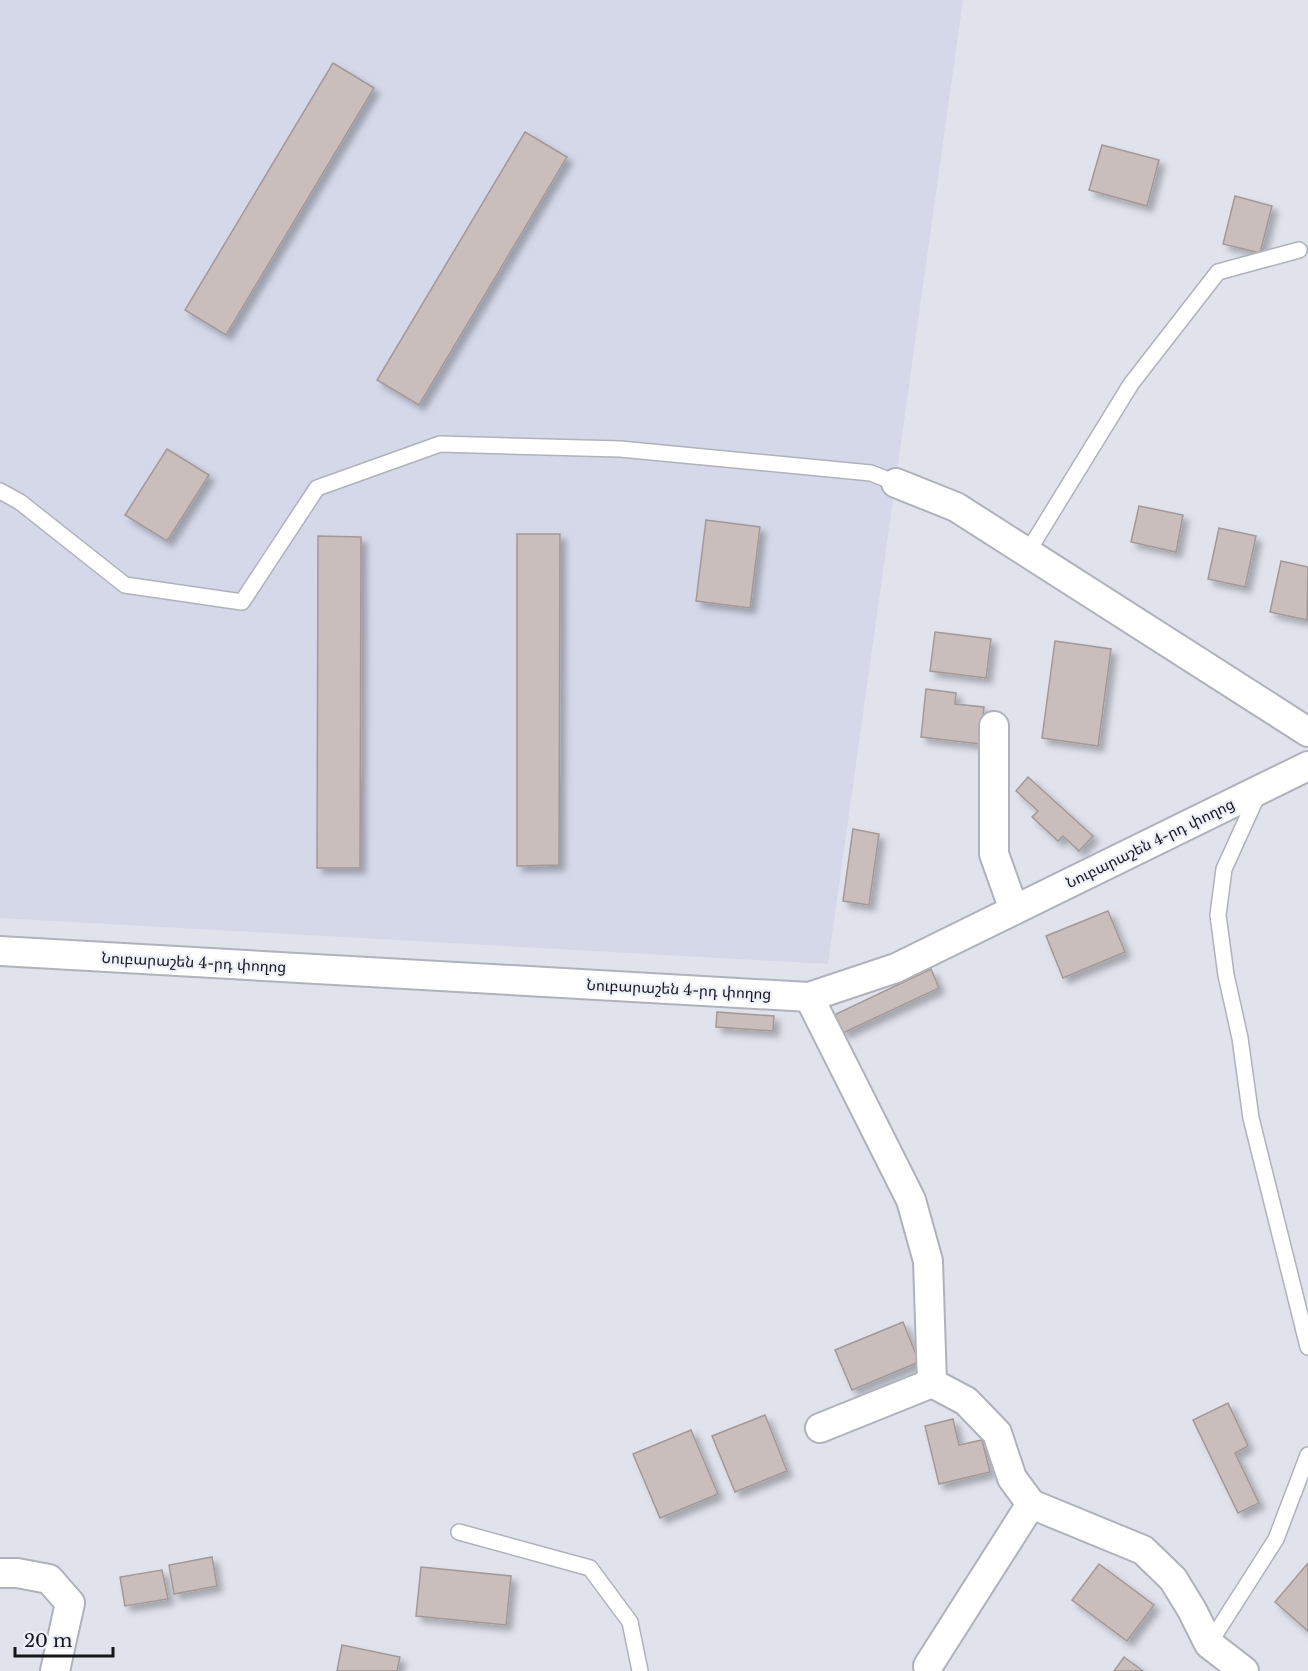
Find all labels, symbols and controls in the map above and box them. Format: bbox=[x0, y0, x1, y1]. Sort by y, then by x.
street label: Նուբարաշեն 4-րդ փողոց bbox=[1063, 794, 1237, 892]
street label: Նուբարաշեն 4-րդ փողոց bbox=[101, 948, 287, 976]
street label: Նուբարաշեն 4-րդ փողոց bbox=[586, 975, 772, 1003]
scale bar bbox=[15, 1620, 112, 1658]
text: 20 m bbox=[24, 1630, 72, 1652]

